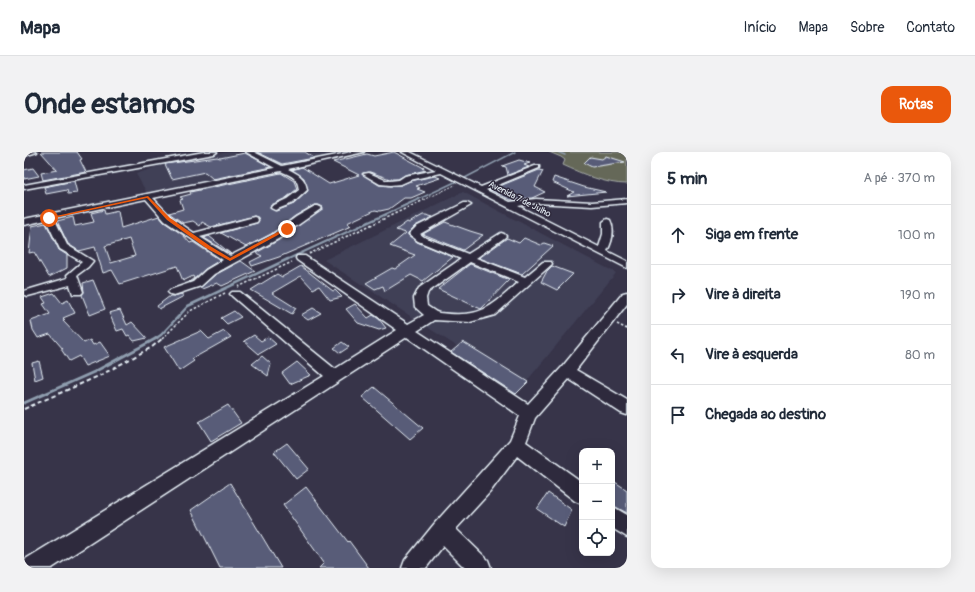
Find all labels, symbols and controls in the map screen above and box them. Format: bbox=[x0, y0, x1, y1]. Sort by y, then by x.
text: Mapa bbox=[20, 16, 60, 40]
text: Início bbox=[743, 19, 776, 36]
text: Mapa bbox=[798, 19, 828, 36]
text: Sobre bbox=[850, 19, 884, 36]
text: Contato bbox=[906, 19, 955, 36]
button: Rotas bbox=[881, 86, 951, 123]
text: Onde estamos bbox=[24, 87, 195, 122]
text: 5 min bbox=[667, 168, 707, 189]
text: A pé · 370 m bbox=[863, 170, 935, 186]
street label: Avenida 7 de Julho bbox=[487, 179, 553, 220]
route start bbox=[40, 209, 58, 227]
route end bbox=[278, 220, 296, 238]
icon: ahead bbox=[667, 224, 689, 246]
text: Siga em frente bbox=[705, 225, 798, 244]
text: 100 m bbox=[898, 227, 935, 243]
icon: right bbox=[667, 284, 689, 306]
text: Vire à direita bbox=[705, 285, 781, 304]
text: 190 m bbox=[900, 287, 935, 303]
icon: left bbox=[667, 344, 689, 366]
text: Vire à esquerda bbox=[705, 345, 798, 364]
text: 80 m bbox=[905, 347, 935, 363]
icon: arrive bbox=[667, 404, 689, 426]
text: Chegada ao destino bbox=[705, 405, 826, 424]
map controls bbox=[579, 448, 615, 556]
button: + bbox=[579, 448, 615, 484]
button: − bbox=[579, 484, 615, 520]
button: locate bbox=[579, 520, 615, 556]

